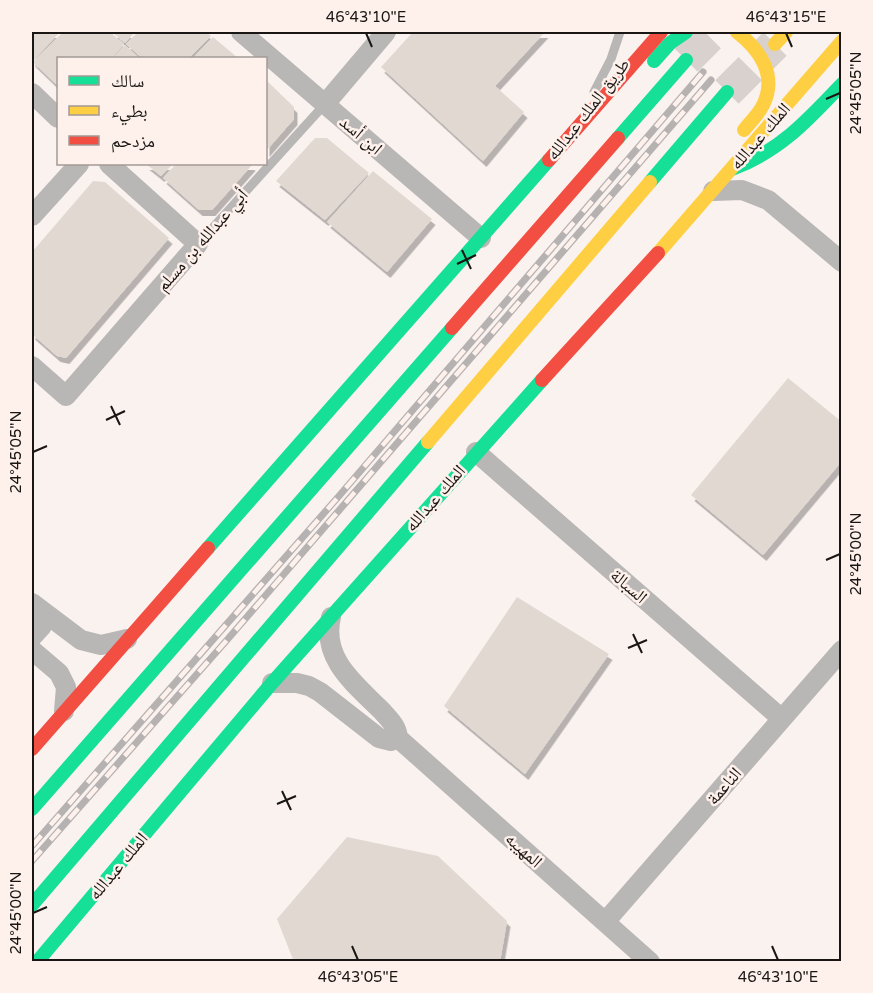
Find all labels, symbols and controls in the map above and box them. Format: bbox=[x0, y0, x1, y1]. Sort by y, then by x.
text: 46°43'10"E bbox=[326, 8, 406, 26]
text: 46°43'15"E bbox=[746, 8, 826, 26]
text: 24°45'05"N bbox=[847, 51, 865, 135]
street label: طريق الملك عبدالله bbox=[541, 54, 635, 164]
legend bbox=[57, 57, 267, 165]
text: سالك bbox=[111, 70, 144, 92]
street label: الملك عبدالله bbox=[725, 98, 795, 174]
text: بطيء bbox=[111, 100, 148, 126]
street label: ابن أسد bbox=[335, 111, 387, 159]
text: مزدحم bbox=[111, 130, 155, 153]
street label: أبي عبدالله بن مسلم bbox=[151, 184, 255, 298]
text: 24°45'05"N bbox=[7, 410, 25, 494]
street label: الملك عبدالله bbox=[400, 460, 470, 536]
text: 24°45'00"N bbox=[847, 512, 865, 596]
street label: السبالة bbox=[606, 564, 652, 608]
street label: الناعمة bbox=[702, 763, 746, 809]
street label: الملك عبدالله bbox=[83, 828, 153, 904]
street label: المهيبه bbox=[501, 828, 547, 872]
text: 24°45'00"N bbox=[7, 871, 25, 955]
text: 46°43'05"E bbox=[318, 968, 398, 986]
text: 46°43'10"E bbox=[738, 968, 818, 986]

